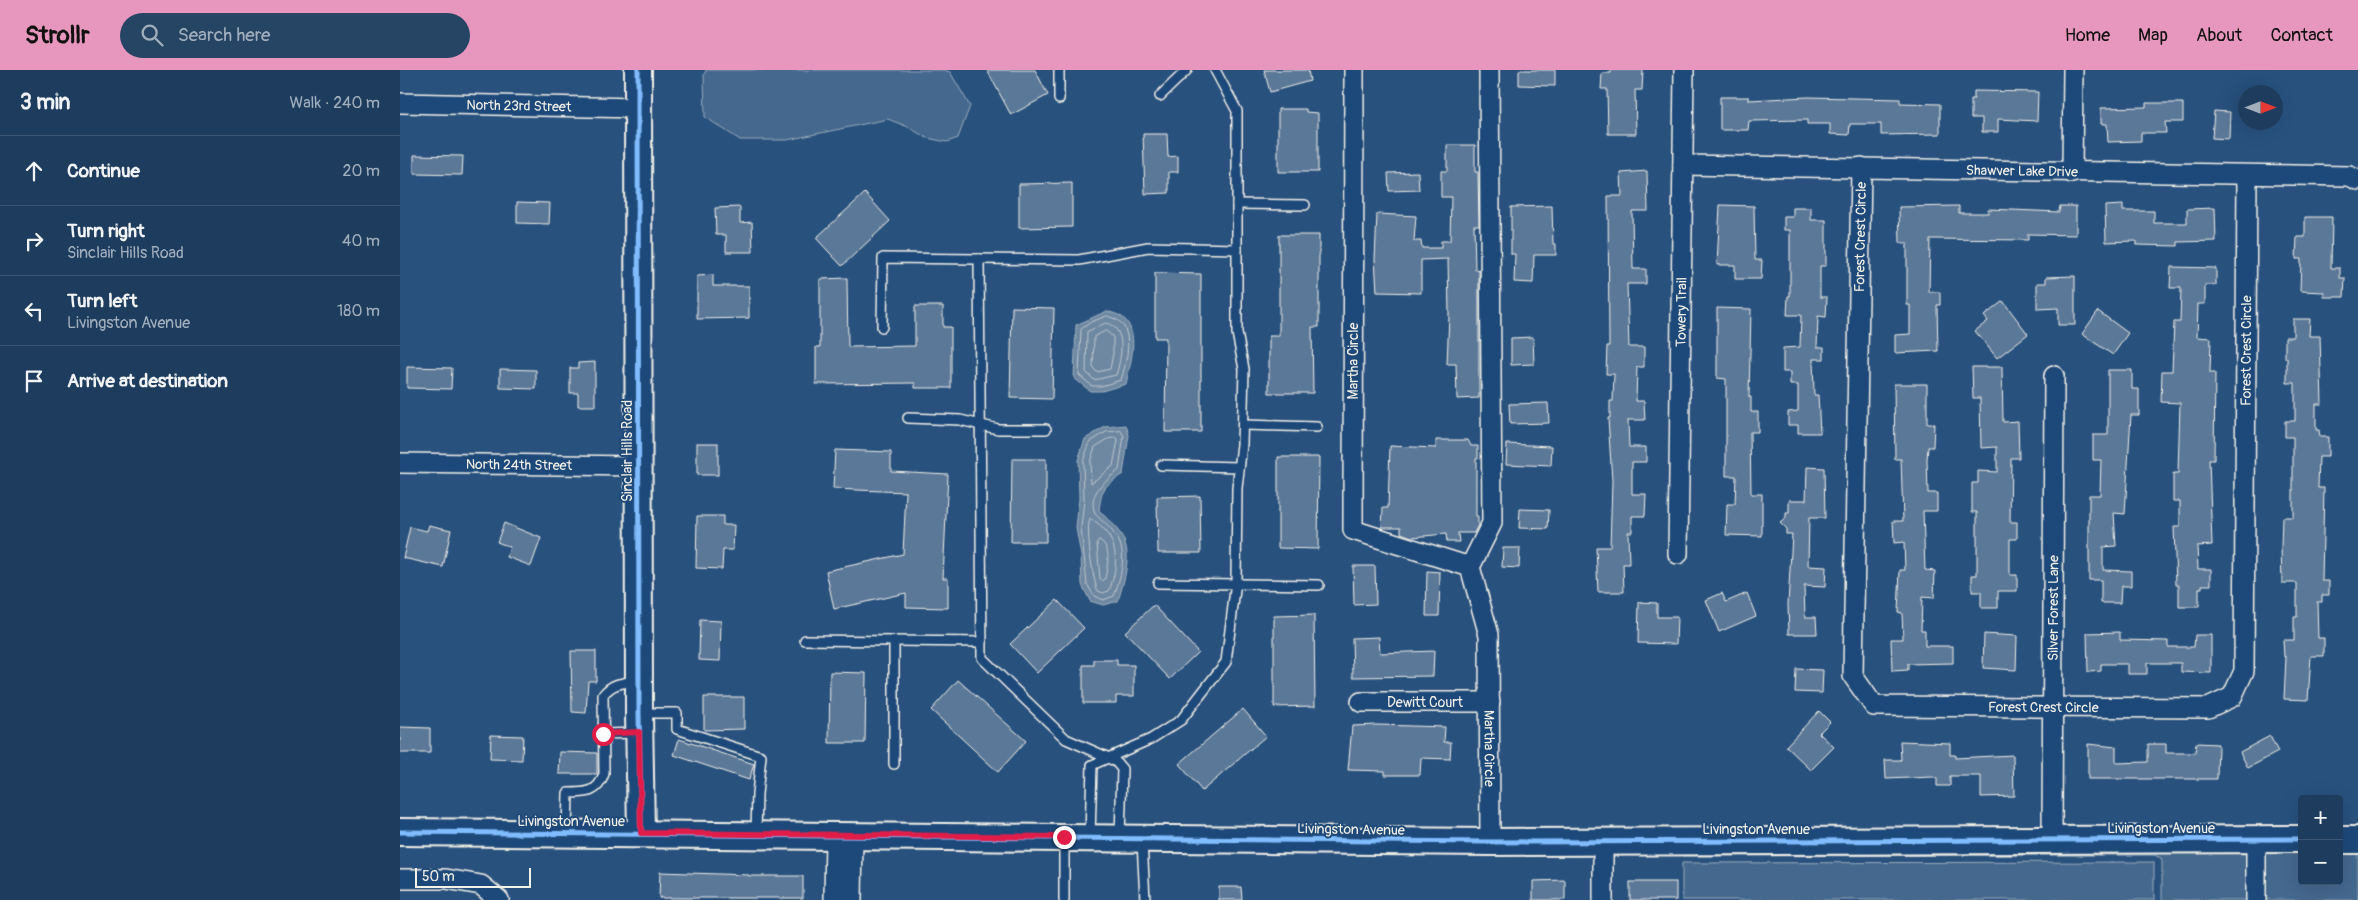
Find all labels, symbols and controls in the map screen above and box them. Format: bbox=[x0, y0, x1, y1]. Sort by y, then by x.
search box bbox=[120, 13, 470, 58]
text: Strollr bbox=[25, 21, 90, 50]
icon: search bbox=[138, 21, 166, 49]
text: Search here bbox=[178, 23, 270, 47]
text: Home bbox=[2065, 24, 2110, 47]
text: Map bbox=[2138, 24, 2168, 47]
text: About bbox=[2196, 24, 2242, 47]
text: Contact bbox=[2270, 24, 2333, 47]
north arrow bbox=[2238, 85, 2283, 130]
text: 3 min bbox=[20, 89, 70, 116]
text: Walk · 240 m bbox=[289, 93, 380, 113]
street label: North 23rd Street bbox=[466, 96, 572, 116]
icon: ahead bbox=[20, 157, 48, 185]
text: Continue bbox=[67, 159, 140, 183]
text: 20 m bbox=[342, 161, 380, 181]
street label: Shawver Lake Drive bbox=[1966, 162, 2078, 181]
street label: Forest Crest Circle bbox=[1851, 182, 1870, 292]
text: Turn right bbox=[67, 219, 145, 243]
icon: right bbox=[20, 227, 48, 255]
text: 40 m bbox=[342, 231, 380, 251]
text: Sinclair Hills Road bbox=[67, 243, 184, 263]
street label: Towery Trail bbox=[1673, 277, 1690, 347]
text: Turn left bbox=[67, 289, 137, 313]
street label: Forest Crest Circle bbox=[2238, 295, 2255, 406]
icon: left bbox=[20, 297, 48, 325]
text: 180 m bbox=[337, 301, 380, 321]
text: Livingston Avenue bbox=[67, 313, 190, 333]
street label: Martha Circle bbox=[1345, 322, 1362, 399]
icon: arrive bbox=[20, 367, 48, 395]
text: Arrive at destination bbox=[67, 369, 228, 393]
street label: Sinclair Hills Road bbox=[619, 400, 636, 502]
street label: North 24th Street bbox=[466, 456, 573, 474]
street label: Silver Forest Lane bbox=[2045, 555, 2062, 661]
street label: Dewitt Court bbox=[1387, 694, 1463, 711]
street label: Forest Crest Circle bbox=[1988, 699, 2099, 716]
street label: Martha Circle bbox=[1480, 710, 1498, 787]
route start bbox=[592, 723, 615, 746]
map controls bbox=[2298, 795, 2343, 885]
button: + bbox=[2298, 795, 2343, 840]
street label: Livingston Avenue bbox=[517, 813, 625, 830]
street label: Livingston Avenue bbox=[1297, 820, 1405, 839]
street label: Livingston Avenue bbox=[2107, 820, 2215, 837]
street label: Livingston Avenue bbox=[1702, 821, 1810, 838]
route end bbox=[1053, 826, 1076, 849]
button: − bbox=[2298, 840, 2343, 885]
scale bar bbox=[415, 865, 531, 888]
text: 50 m bbox=[422, 868, 455, 885]

